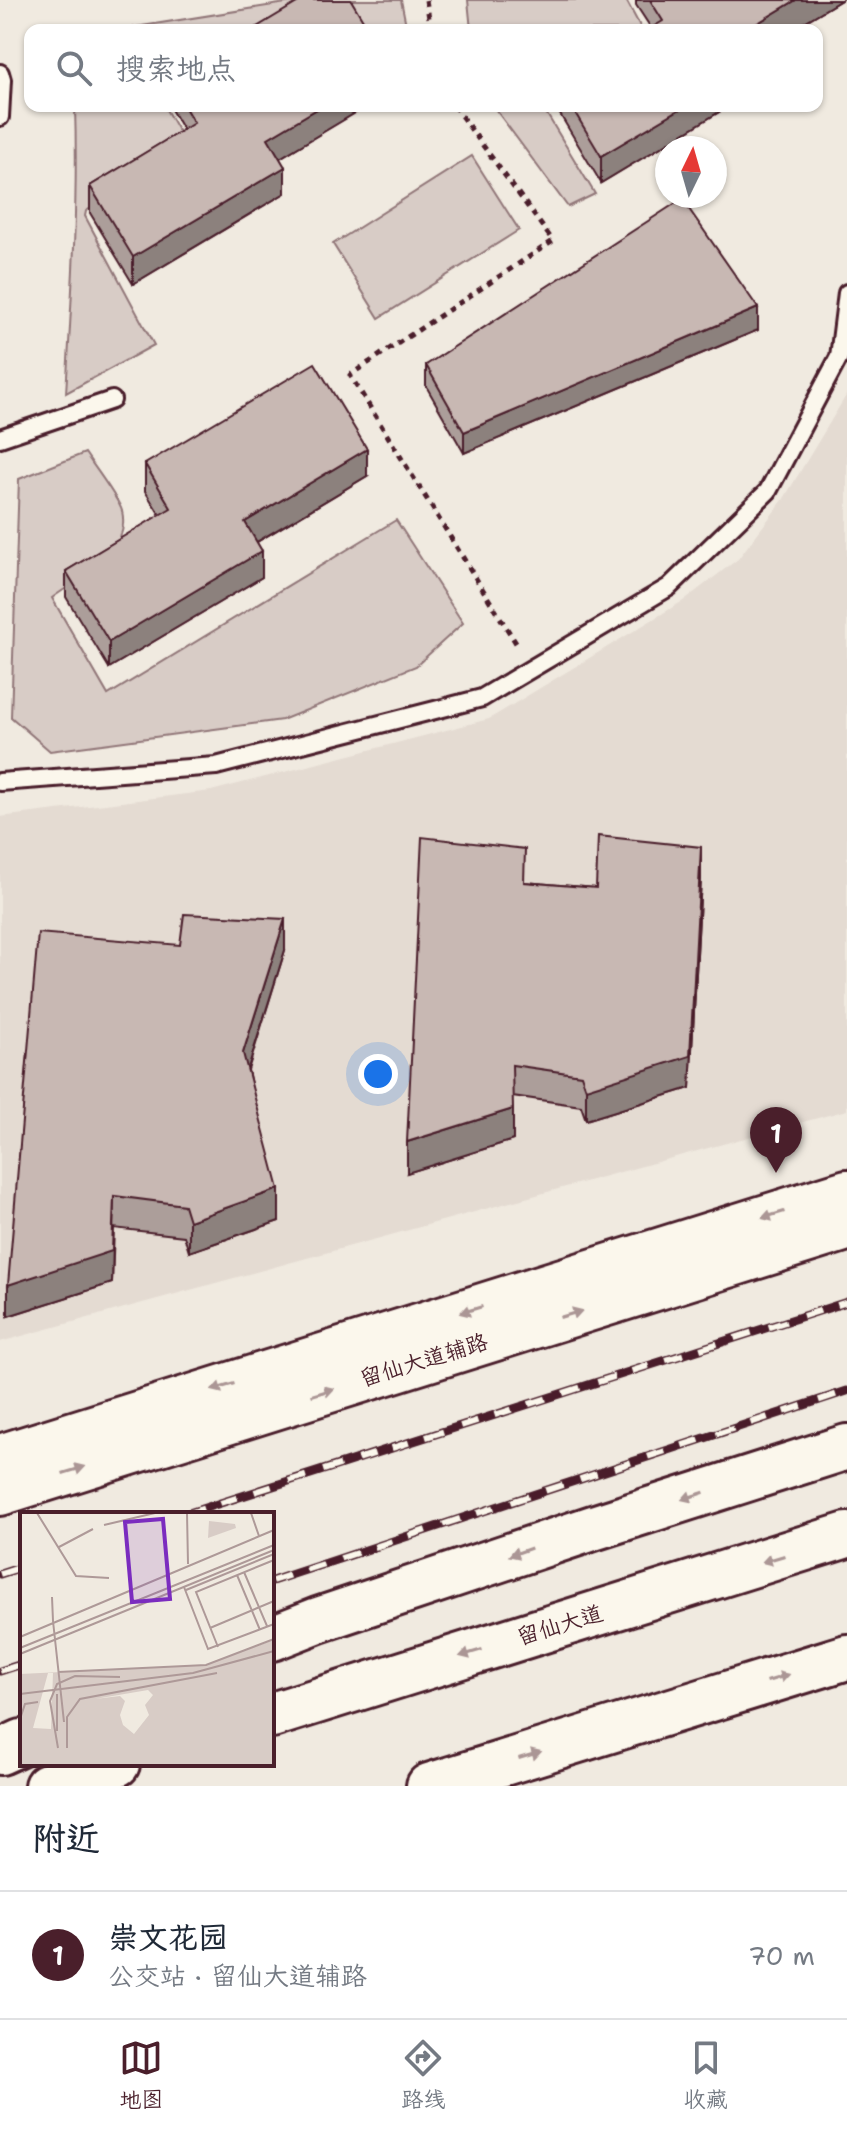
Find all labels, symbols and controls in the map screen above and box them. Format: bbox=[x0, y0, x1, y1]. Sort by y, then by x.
search box bbox=[24, 24, 823, 112]
icon: search bbox=[52, 46, 96, 90]
text: 搜索地点 bbox=[116, 48, 236, 89]
north arrow bbox=[655, 136, 727, 208]
your location bbox=[358, 1054, 398, 1094]
pin: 1 bbox=[750, 1107, 802, 1173]
one-way arrow bbox=[760, 1209, 784, 1222]
one-way arrow bbox=[459, 1304, 483, 1316]
one-way arrow bbox=[559, 1307, 583, 1320]
street label: 留仙大道辅路 bbox=[357, 1327, 491, 1393]
one-way arrow bbox=[210, 1381, 234, 1394]
one-way arrow bbox=[311, 1385, 335, 1398]
one-way arrow bbox=[63, 1463, 87, 1475]
one-way arrow bbox=[680, 1490, 704, 1503]
inset map bbox=[20, 1512, 274, 1766]
one-way arrow bbox=[507, 1547, 531, 1559]
one-way arrow bbox=[760, 1553, 784, 1565]
street label: 留仙大道 bbox=[514, 1598, 606, 1652]
one-way arrow bbox=[459, 1647, 483, 1660]
one-way arrow bbox=[767, 1671, 791, 1684]
one-way arrow bbox=[518, 1748, 542, 1761]
text: 附近 bbox=[32, 1815, 100, 1861]
text: 崇文花园 bbox=[108, 1917, 228, 1958]
text: 1 bbox=[52, 1938, 64, 1973]
text: 70 m bbox=[748, 1938, 815, 1973]
text: 公交站 · 留仙大道辅路 bbox=[108, 1958, 367, 1993]
tab: 地图 bbox=[119, 2036, 163, 2114]
tab: 路线 bbox=[401, 2036, 446, 2114]
tab: 收藏 bbox=[684, 2036, 728, 2114]

